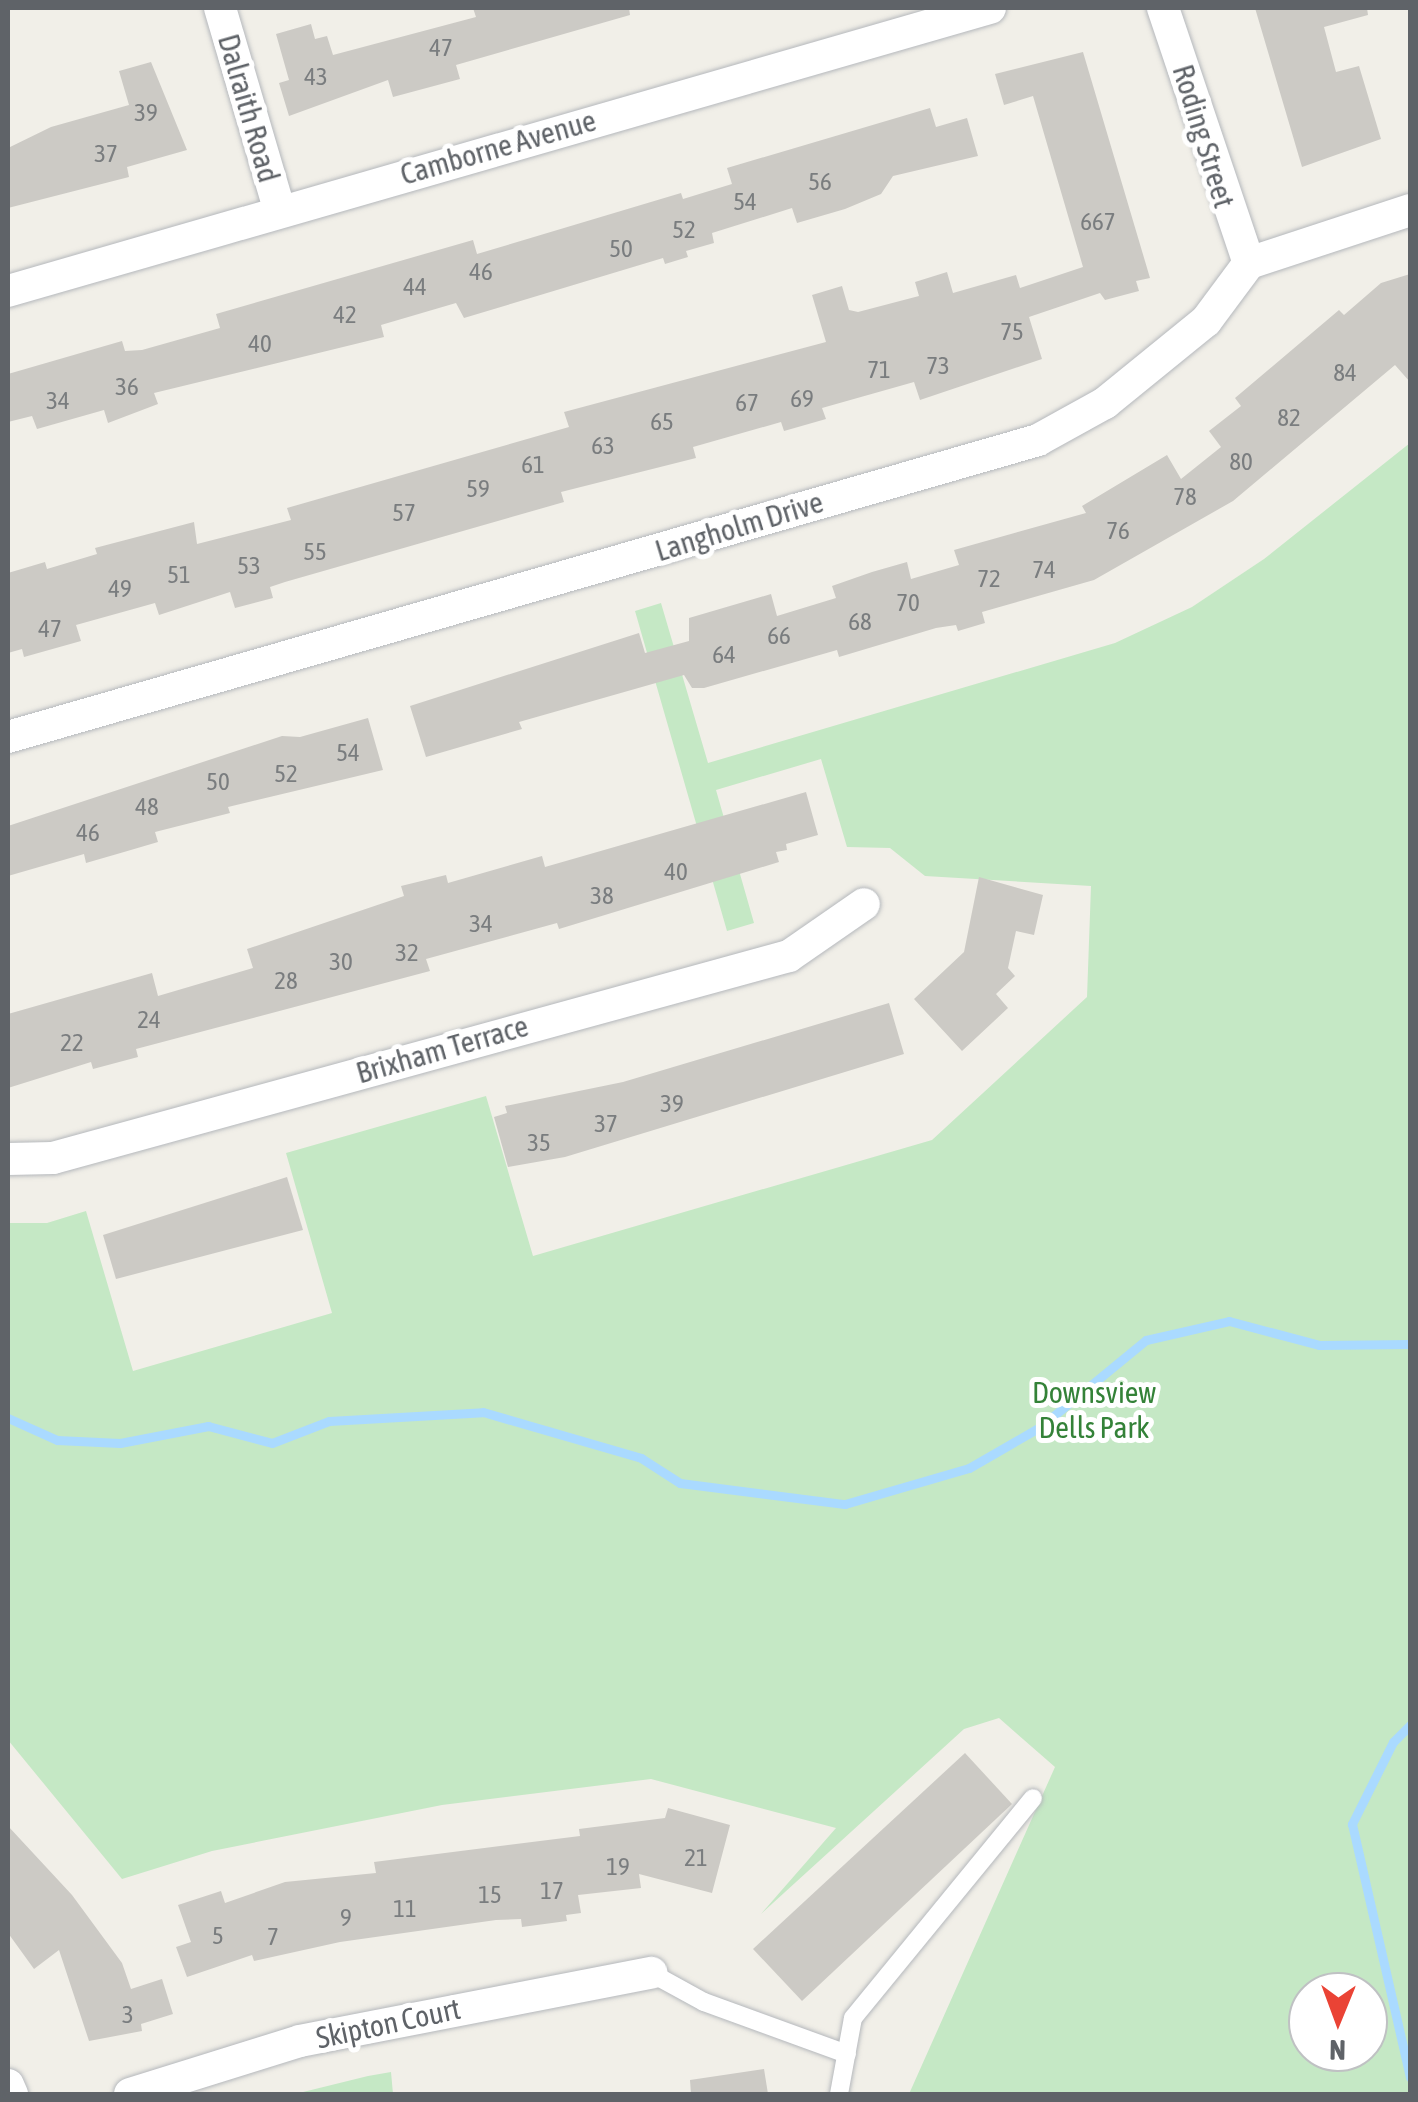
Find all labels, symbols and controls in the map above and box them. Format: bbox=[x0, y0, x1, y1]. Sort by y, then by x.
street label: Dalraith Road bbox=[211, 30, 287, 186]
house number: 47 bbox=[429, 32, 453, 62]
street label: Roding Street bbox=[1165, 60, 1243, 212]
house number: 43 bbox=[304, 61, 328, 91]
house number: 39 bbox=[134, 97, 158, 127]
street label: Camborne Avenue bbox=[396, 102, 600, 192]
house number: 37 bbox=[94, 138, 118, 168]
house number: 56 bbox=[808, 166, 832, 196]
house number: 54 bbox=[733, 186, 757, 216]
house number: 667 bbox=[1080, 206, 1116, 236]
house number: 52 bbox=[672, 214, 696, 244]
house number: 50 bbox=[609, 233, 633, 263]
house number: 46 bbox=[469, 256, 493, 286]
house number: 44 bbox=[403, 271, 427, 301]
house number: 42 bbox=[333, 299, 357, 329]
house number: 75 bbox=[1000, 316, 1024, 346]
house number: 40 bbox=[248, 328, 272, 358]
house number: 73 bbox=[926, 350, 950, 380]
house number: 71 bbox=[867, 354, 891, 384]
house number: 84 bbox=[1333, 357, 1357, 387]
house number: 36 bbox=[115, 371, 139, 401]
house number: 69 bbox=[790, 383, 814, 413]
house number: 34 bbox=[46, 385, 70, 415]
house number: 67 bbox=[735, 387, 759, 417]
house number: 82 bbox=[1277, 402, 1301, 432]
house number: 65 bbox=[650, 406, 674, 436]
house number: 63 bbox=[591, 430, 615, 460]
house number: 80 bbox=[1229, 446, 1253, 476]
house number: 61 bbox=[521, 449, 545, 479]
house number: 59 bbox=[466, 473, 490, 503]
house number: 78 bbox=[1173, 481, 1197, 511]
street label: Langholm Drive bbox=[651, 483, 827, 569]
house number: 57 bbox=[392, 497, 416, 527]
house number: 76 bbox=[1106, 515, 1130, 545]
house number: 55 bbox=[303, 536, 327, 566]
house number: 53 bbox=[237, 550, 261, 580]
house number: 74 bbox=[1032, 554, 1056, 584]
house number: 51 bbox=[167, 559, 191, 589]
house number: 72 bbox=[977, 563, 1001, 593]
house number: 49 bbox=[108, 573, 132, 603]
house number: 70 bbox=[896, 587, 920, 617]
house number: 68 bbox=[848, 606, 872, 636]
house number: 47 bbox=[38, 613, 62, 643]
house number: 66 bbox=[767, 620, 791, 650]
house number: 64 bbox=[712, 639, 736, 669]
house number: 54 bbox=[336, 737, 360, 767]
house number: 52 bbox=[274, 758, 298, 788]
house number: 50 bbox=[206, 766, 230, 796]
house number: 48 bbox=[135, 791, 159, 821]
house number: 46 bbox=[76, 817, 100, 847]
house number: 40 bbox=[664, 856, 688, 886]
house number: 38 bbox=[590, 880, 614, 910]
house number: 34 bbox=[469, 908, 493, 938]
house number: 32 bbox=[395, 937, 419, 967]
house number: 30 bbox=[329, 946, 353, 976]
house number: 28 bbox=[274, 965, 298, 995]
house number: 24 bbox=[137, 1004, 161, 1034]
street label: Brixham Terrace bbox=[352, 1007, 532, 1091]
house number: 22 bbox=[60, 1027, 84, 1057]
house number: 39 bbox=[660, 1088, 684, 1118]
house number: 37 bbox=[594, 1108, 618, 1138]
house number: 35 bbox=[527, 1127, 551, 1157]
park label: Downsview Dells Park bbox=[1032, 1374, 1156, 1444]
house number: 21 bbox=[684, 1842, 708, 1872]
house number: 19 bbox=[606, 1851, 630, 1881]
house number: 17 bbox=[540, 1875, 564, 1905]
house number: 15 bbox=[478, 1879, 502, 1909]
house number: 11 bbox=[393, 1893, 417, 1923]
house number: 9 bbox=[340, 1902, 352, 1932]
house number: 5 bbox=[212, 1920, 224, 1950]
house number: 7 bbox=[267, 1921, 279, 1951]
north arrow bbox=[1288, 1972, 1388, 2072]
street label: Skipton Court bbox=[313, 1990, 463, 2056]
house number: 3 bbox=[122, 1999, 134, 2029]
text: N bbox=[1329, 2034, 1346, 2066]

